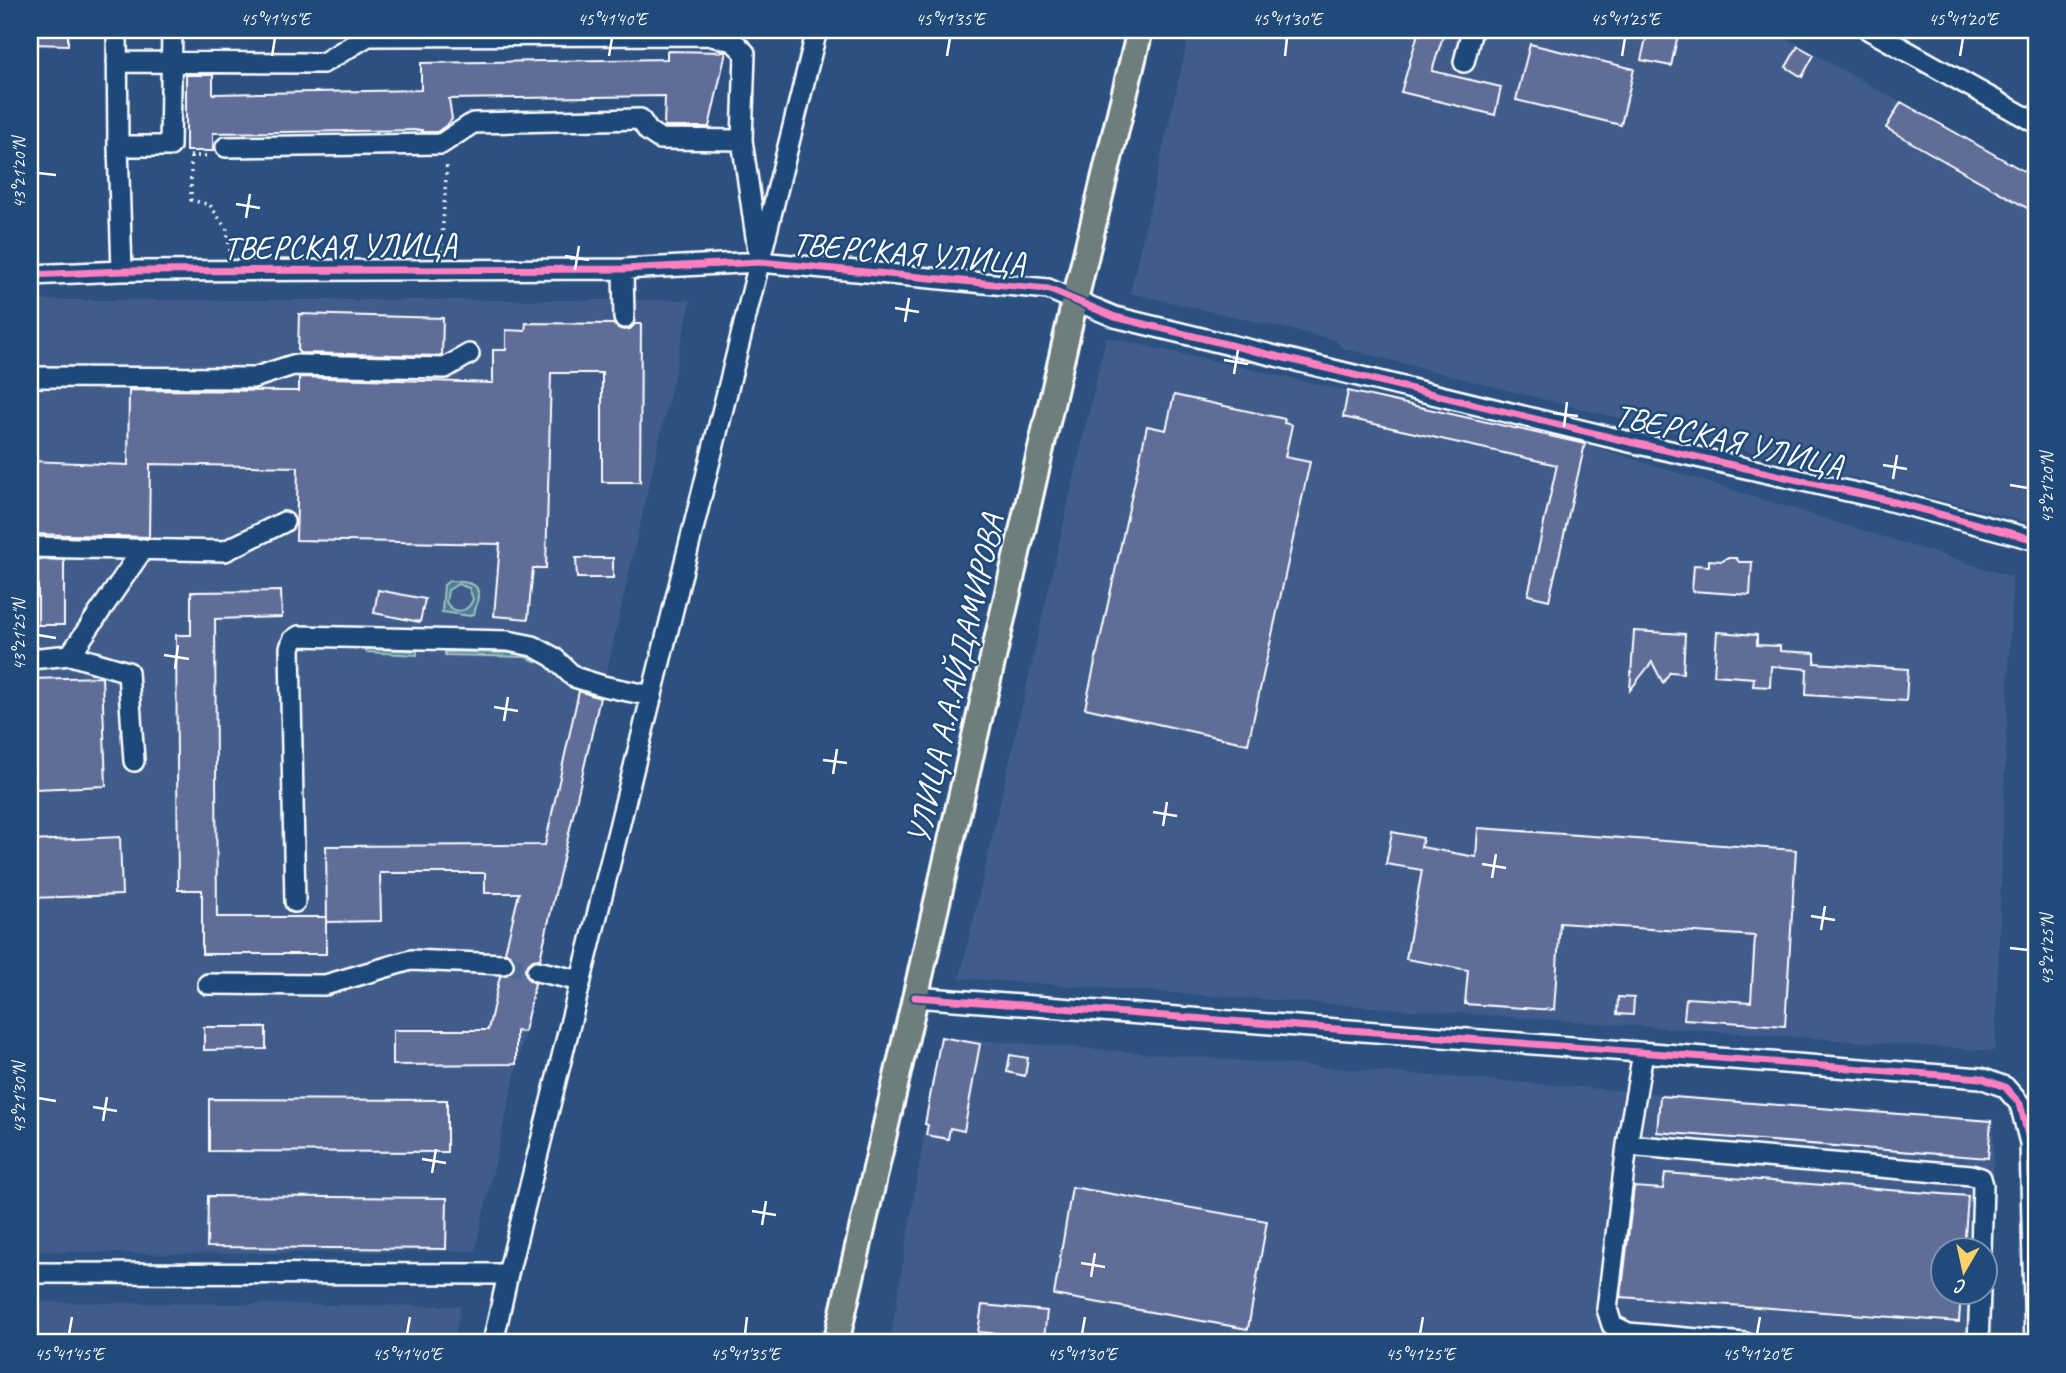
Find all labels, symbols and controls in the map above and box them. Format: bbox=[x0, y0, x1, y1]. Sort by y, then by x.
text: 45°41'45"E bbox=[240, 8, 312, 30]
text: 45°41'40"E bbox=[577, 8, 649, 30]
text: 45°41'35"E bbox=[915, 8, 987, 30]
text: 45°41'30"E bbox=[1252, 8, 1324, 30]
text: 45°41'25"E bbox=[1590, 8, 1662, 30]
text: 45°41'20"E bbox=[1928, 8, 2000, 30]
text: 43°21'20"N bbox=[8, 134, 30, 208]
street label: ТВЕРСКАЯ УЛИЦА bbox=[791, 222, 1029, 284]
street label: ТВЕРСКАЯ УЛИЦА bbox=[223, 223, 459, 269]
street label: ТВЕРСКАЯ УЛИЦА bbox=[1610, 393, 1849, 487]
text: 43°21'20"N bbox=[2036, 449, 2058, 523]
street label: УЛИЦА А.А.АЙДАМИРОВА bbox=[897, 509, 1014, 848]
text: 43°21'25"N bbox=[8, 596, 30, 670]
text: 43°21'25"N bbox=[2036, 911, 2058, 985]
text: 43°21'30"N bbox=[8, 1059, 30, 1133]
north arrow bbox=[1930, 1236, 2000, 1306]
text: С bbox=[1952, 1274, 1968, 1299]
text: 45°41'45"E bbox=[34, 1343, 106, 1365]
text: 45°41'40"E bbox=[372, 1343, 444, 1365]
text: 45°41'35"E bbox=[710, 1343, 782, 1365]
text: 45°41'30"E bbox=[1047, 1343, 1119, 1365]
text: 45°41'25"E bbox=[1385, 1343, 1457, 1365]
text: 45°41'20"E bbox=[1722, 1343, 1794, 1365]

